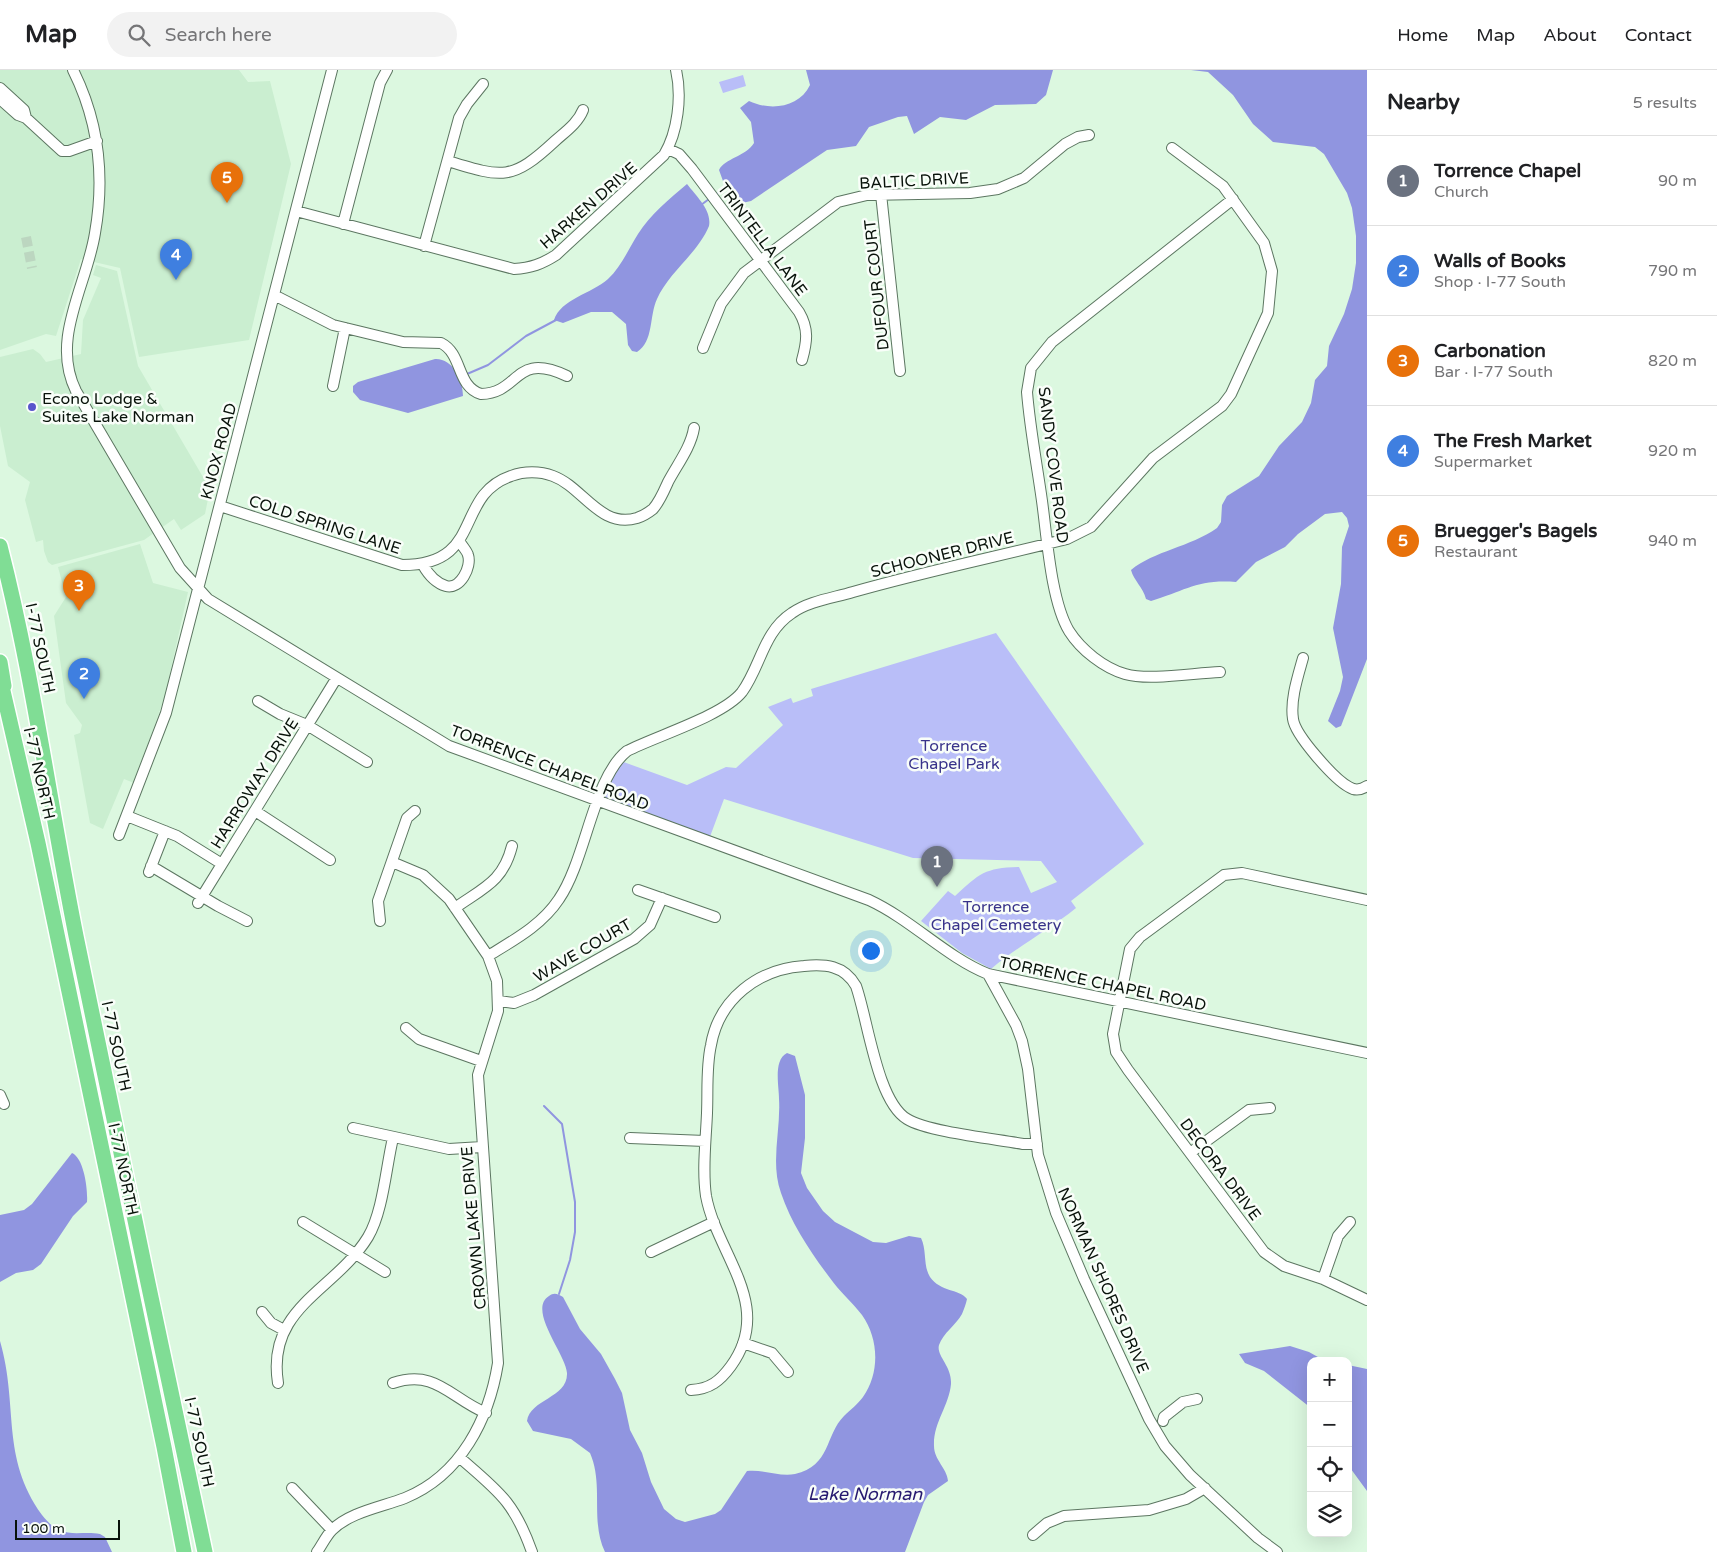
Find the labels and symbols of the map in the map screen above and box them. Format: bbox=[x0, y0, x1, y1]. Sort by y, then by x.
street label: HARKEN DRIVE bbox=[536, 158, 641, 254]
pin: 5 bbox=[211, 162, 243, 203]
street label: BALTIC DRIVE bbox=[859, 168, 969, 194]
street label: TRINTELLA LANE bbox=[713, 179, 811, 300]
street label: DUFOUR COURT bbox=[860, 218, 894, 351]
pin: 4 bbox=[160, 239, 192, 280]
street label: SANDY COVE ROAD bbox=[1033, 386, 1073, 545]
place label: Econo Lodge & Suites Lake Norman bbox=[42, 389, 194, 427]
marker: Econo Lodge & Suites Lake Norman bbox=[26, 401, 38, 413]
street label: KNOX ROAD bbox=[196, 401, 241, 502]
street label: COLD SPRING LANE bbox=[246, 491, 403, 559]
street label: SCHOONER DRIVE bbox=[869, 527, 1016, 582]
pin: 3 bbox=[63, 570, 95, 611]
street label: I-77 SOUTH bbox=[21, 601, 59, 695]
pin: 2 bbox=[68, 658, 100, 699]
street label: HARROWAY DRIVE bbox=[206, 714, 303, 853]
street label: TORRENCE CHAPEL ROAD bbox=[447, 721, 652, 815]
street label: I-77 NORTH bbox=[19, 725, 59, 821]
park label: Torrence Chapel Park bbox=[908, 736, 1000, 774]
pin: 1 bbox=[921, 846, 953, 887]
park label: Torrence Chapel Cemetery bbox=[931, 897, 1062, 935]
street label: WAVE COURT bbox=[530, 915, 635, 987]
your location bbox=[858, 938, 884, 964]
street label: TORRENCE CHAPEL ROAD bbox=[997, 952, 1208, 1016]
street label: I-77 SOUTH bbox=[97, 999, 135, 1093]
street label: DECORA DRIVE bbox=[1175, 1115, 1265, 1225]
street label: I-77 NORTH bbox=[103, 1121, 143, 1217]
street label: CROWN LAKE DRIVE bbox=[457, 1145, 491, 1310]
street label: NORMAN SHORES DRIVE bbox=[1053, 1184, 1153, 1376]
street label: I-77 SOUTH bbox=[180, 1395, 218, 1489]
water label: Lake Norman bbox=[808, 1483, 923, 1505]
scale bar bbox=[15, 1517, 120, 1540]

